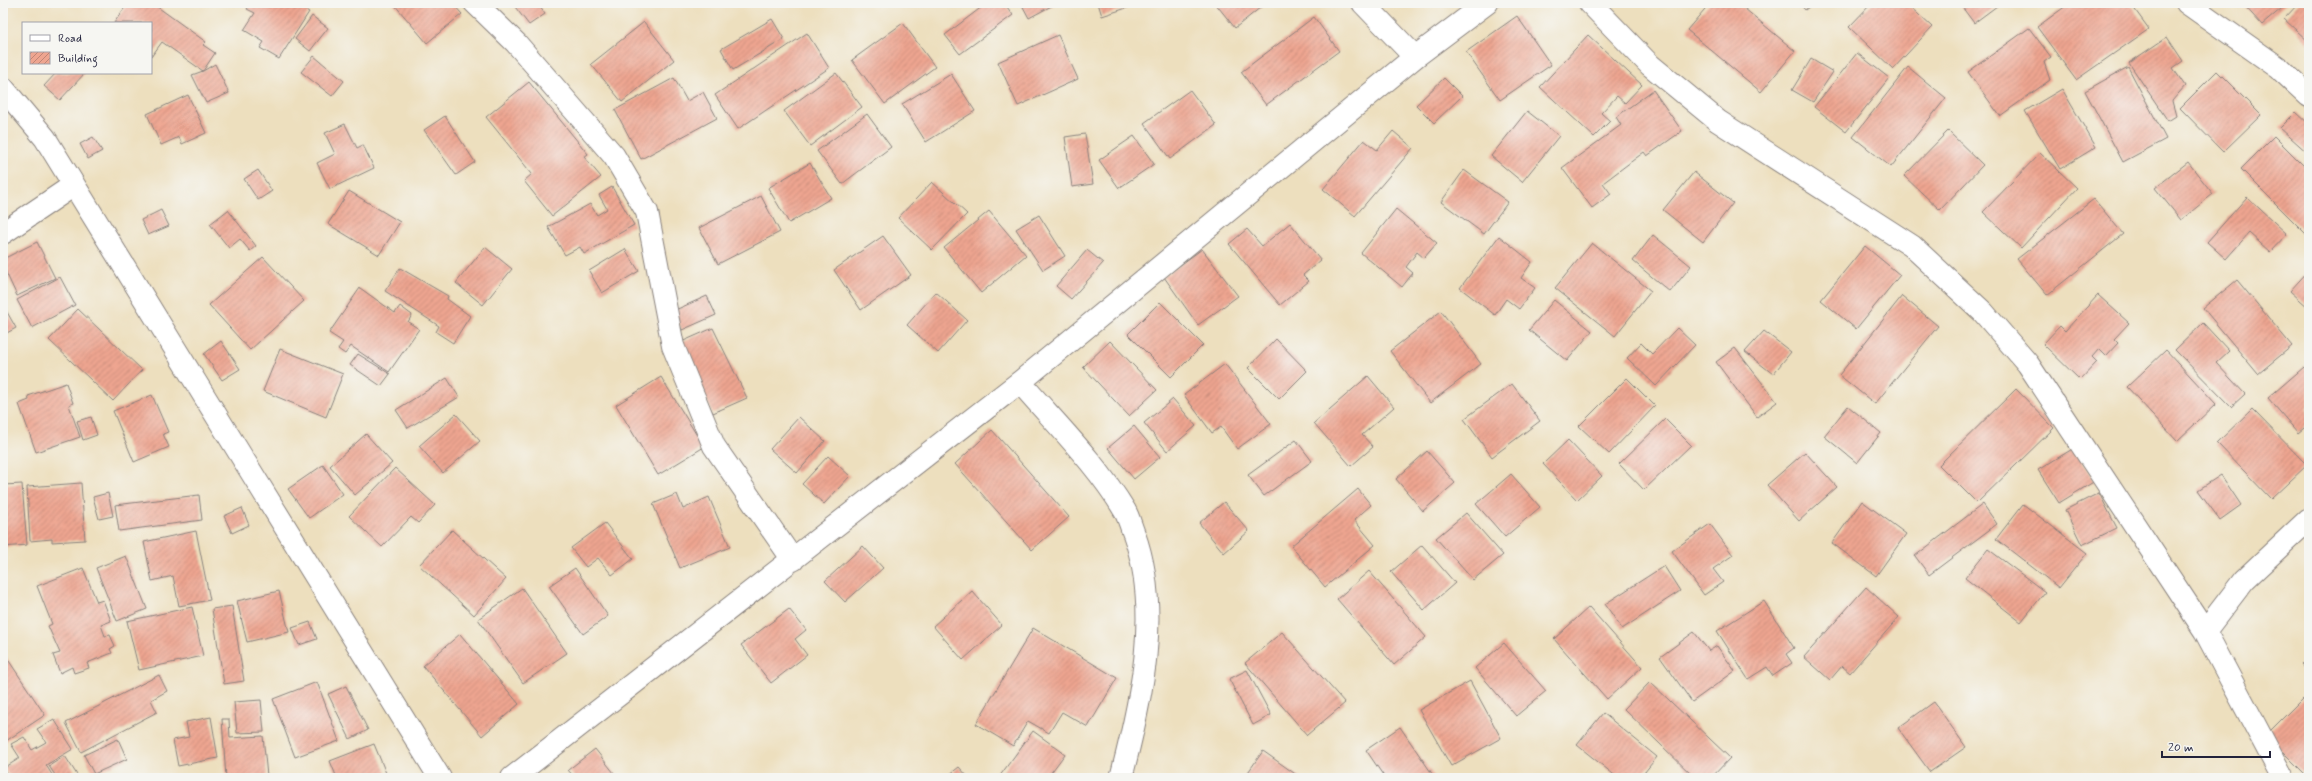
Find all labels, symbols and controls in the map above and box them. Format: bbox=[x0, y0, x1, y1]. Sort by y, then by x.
legend bbox=[22, 22, 152, 74]
text: Road bbox=[58, 31, 82, 47]
text: Building bbox=[58, 51, 98, 68]
scale bar bbox=[2162, 733, 2270, 759]
text: 20 m bbox=[2168, 740, 2194, 756]

